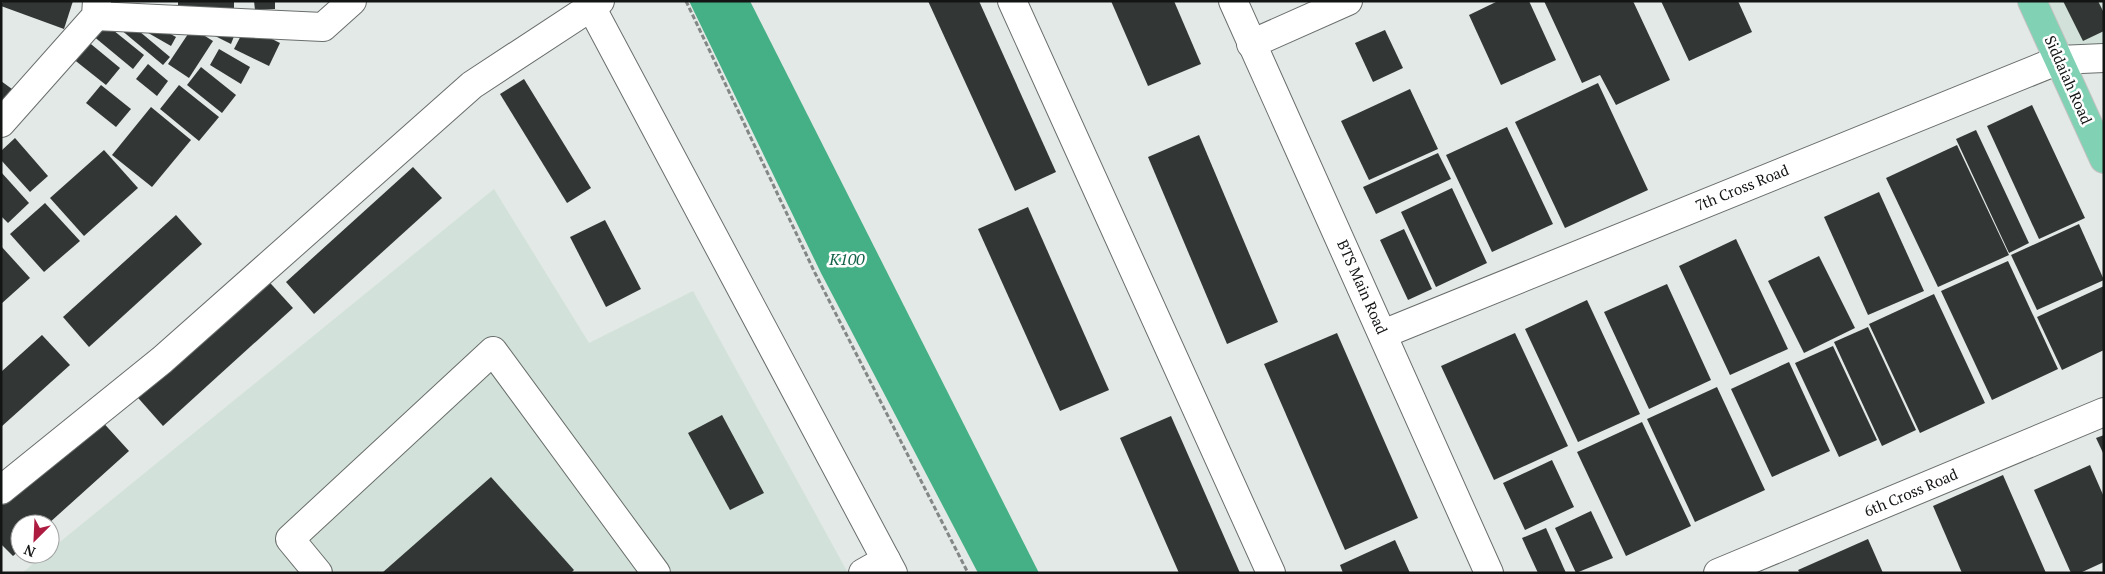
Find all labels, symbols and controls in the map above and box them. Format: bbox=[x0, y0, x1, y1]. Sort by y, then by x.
street label: Siddaiah Road bbox=[2040, 32, 2097, 127]
street label: 7th Cross Road bbox=[1692, 159, 1791, 215]
street label: BTS Main Road bbox=[1333, 236, 1393, 337]
water label: K100 bbox=[828, 248, 865, 270]
street label: 6th Cross Road bbox=[1861, 463, 1960, 521]
north arrow bbox=[10, 514, 60, 564]
text: N bbox=[20, 540, 38, 562]

